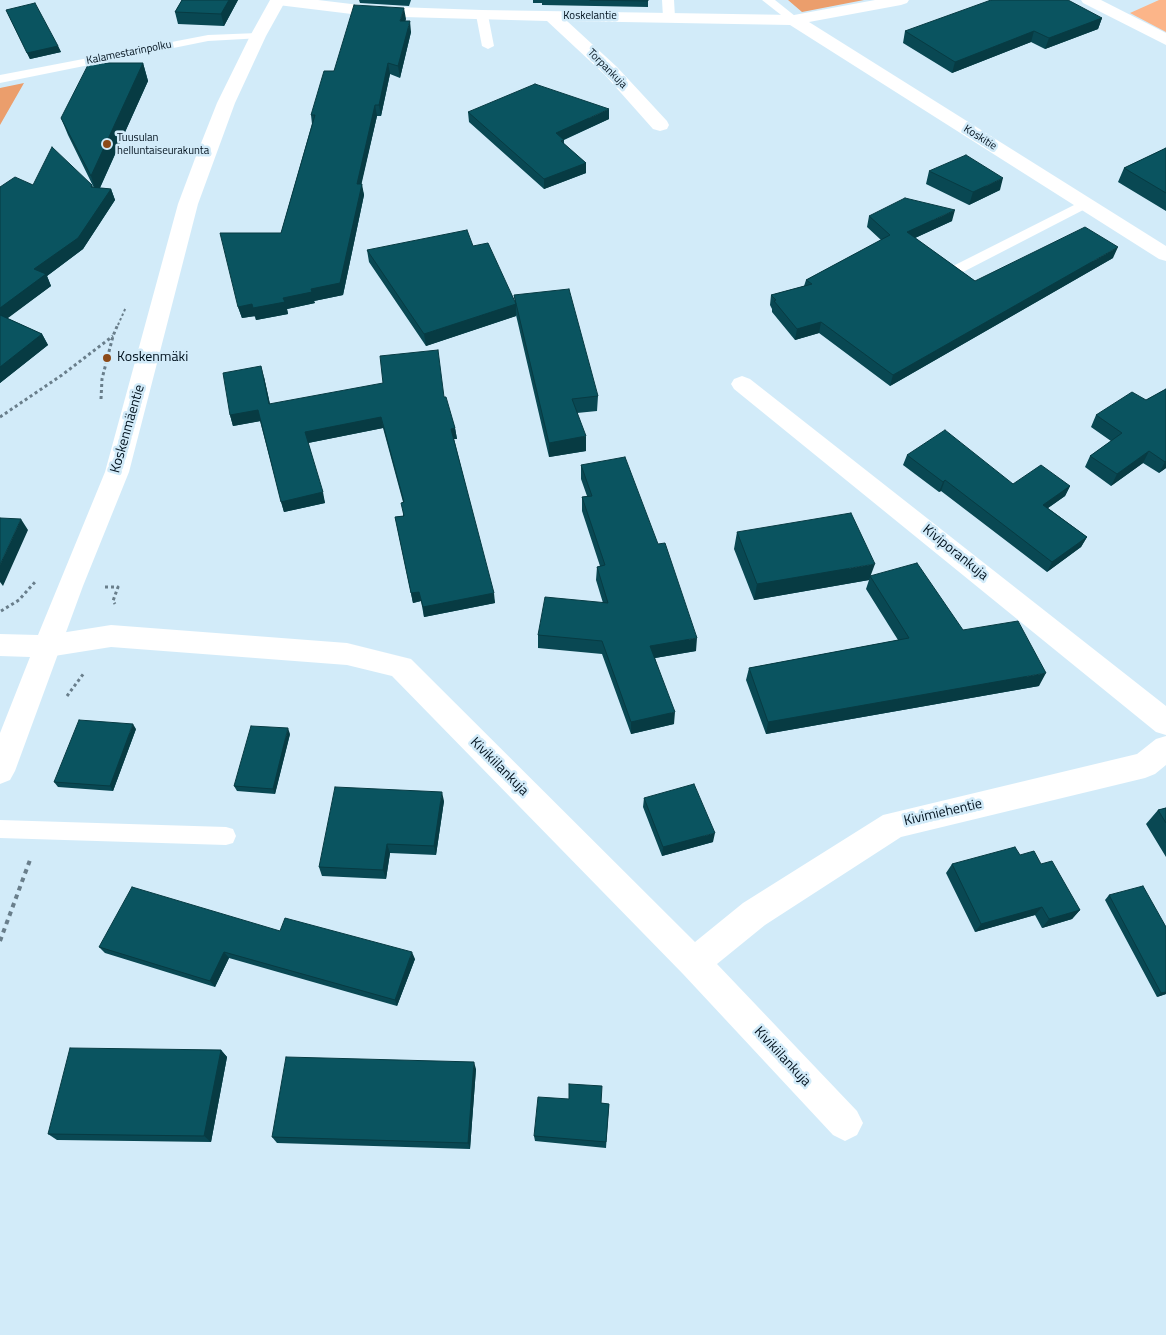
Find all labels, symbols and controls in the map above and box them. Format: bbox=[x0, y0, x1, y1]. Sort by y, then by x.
street label: Koskelantie bbox=[563, 9, 617, 23]
street label: Kalamestarinpolku bbox=[85, 38, 173, 68]
street label: Torpankuja bbox=[584, 46, 630, 92]
street label: Koskitie bbox=[961, 123, 999, 153]
place label: Tuusulan helluntaiseurakunta bbox=[117, 131, 209, 157]
marker: Tuusulan helluntaiseurakunta bbox=[101, 138, 113, 150]
place label: Koskenmäki bbox=[117, 350, 188, 366]
marker: Koskenmäki bbox=[101, 352, 113, 364]
street label: Koskenmäentie bbox=[107, 383, 149, 475]
street label: Kiviporankuja bbox=[919, 522, 991, 584]
street label: Kivikiilankuja bbox=[466, 734, 532, 800]
street label: Kivimiehentie bbox=[902, 796, 984, 830]
street label: Kivikiilankuja bbox=[750, 1024, 814, 1090]

